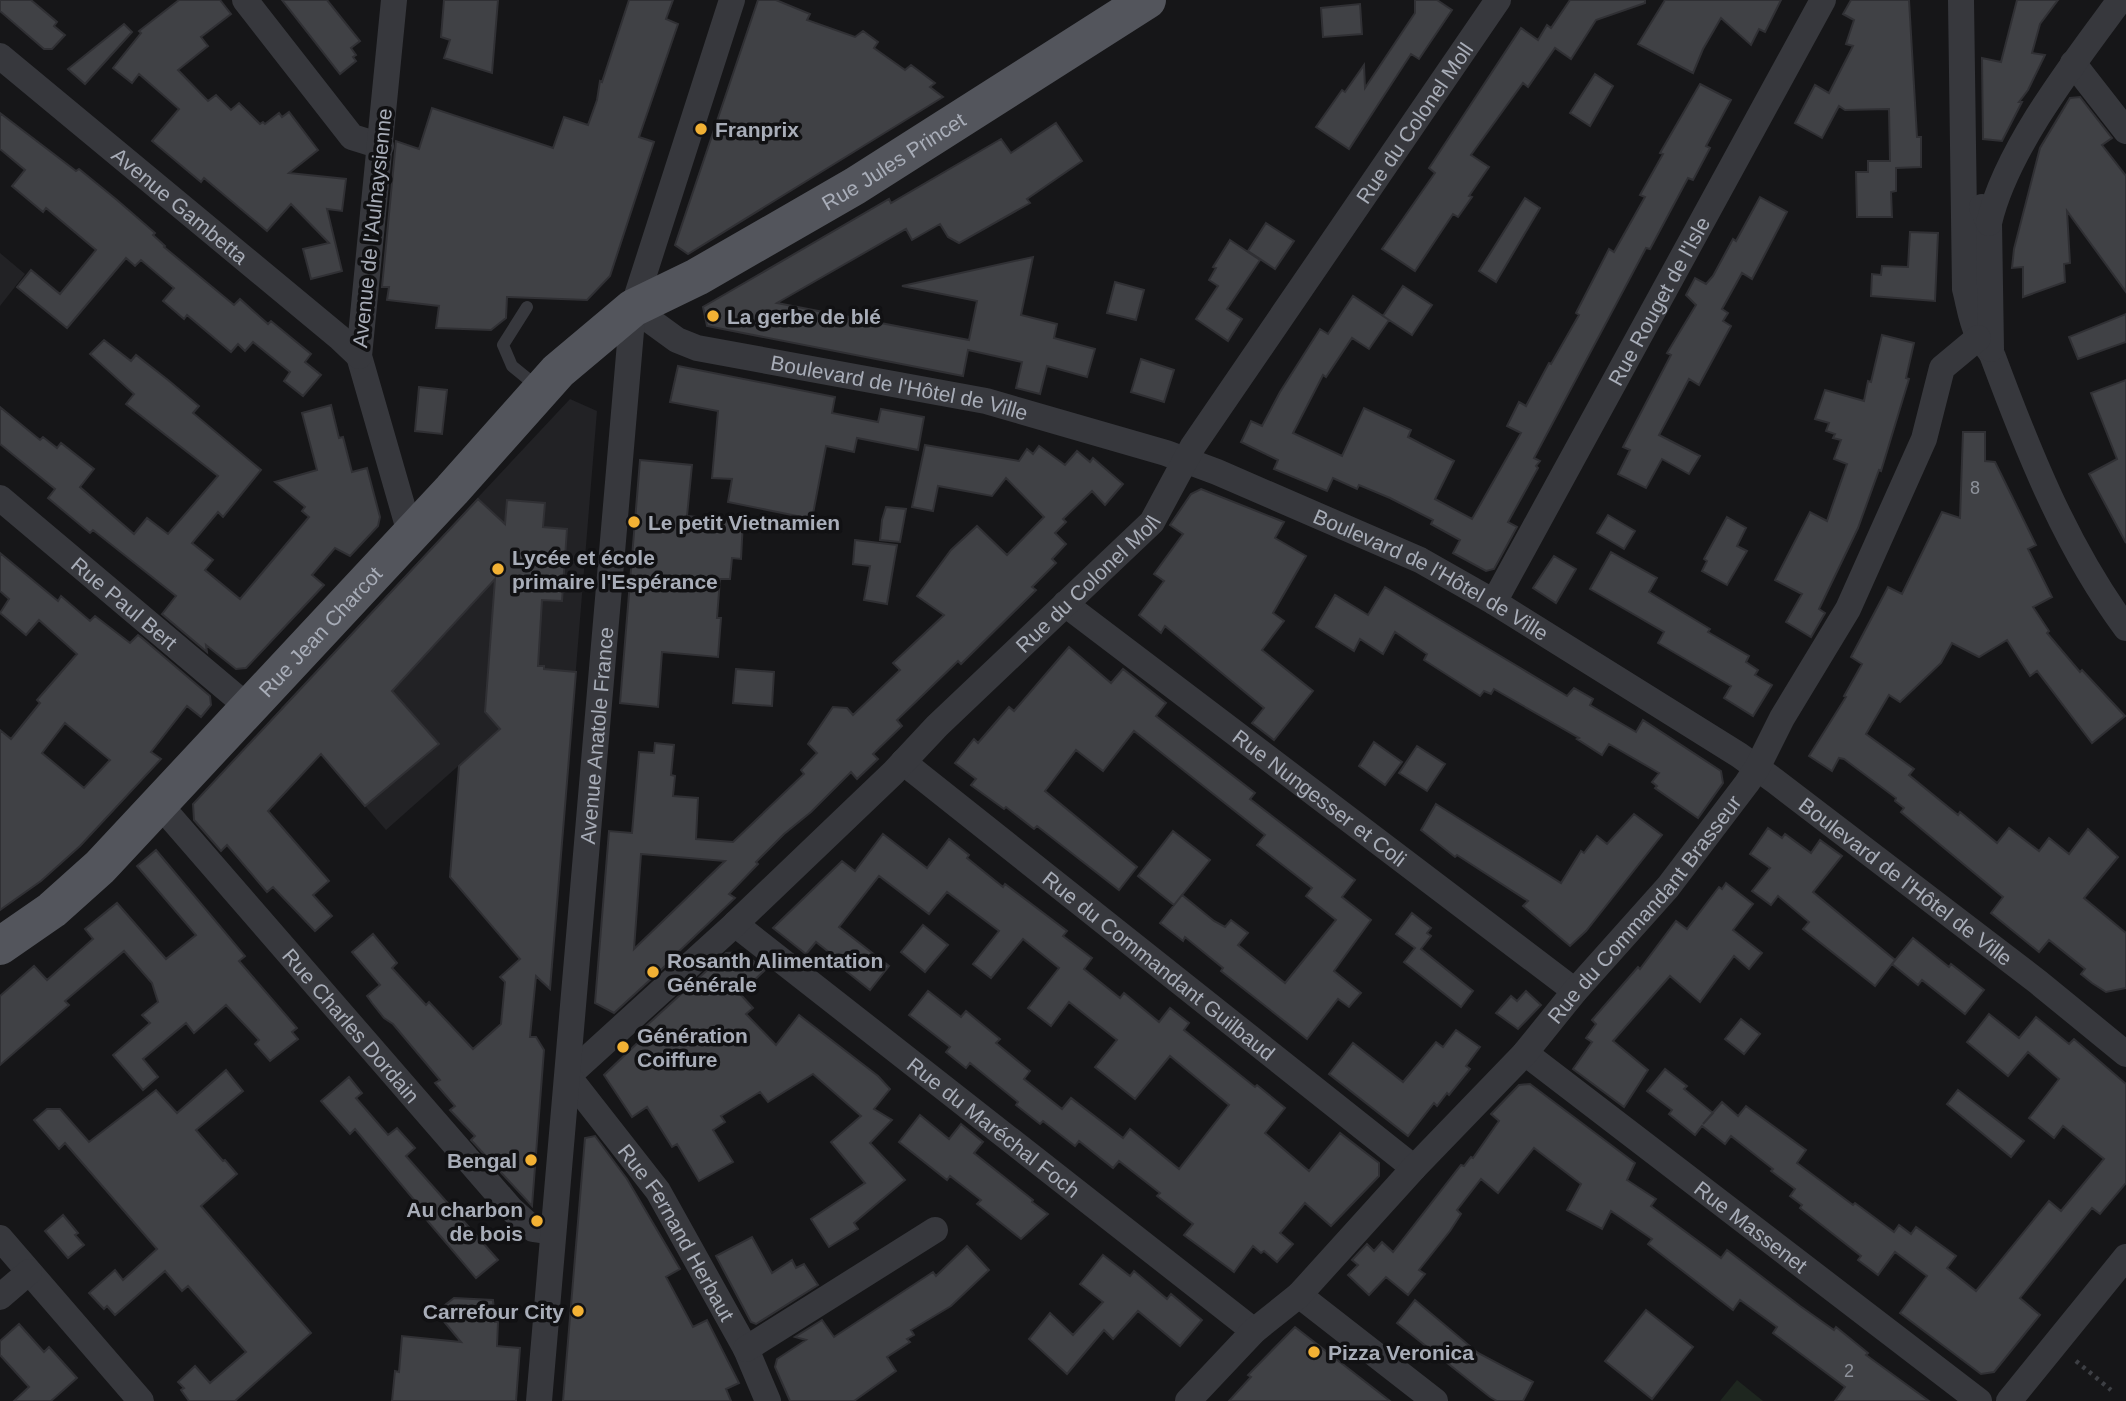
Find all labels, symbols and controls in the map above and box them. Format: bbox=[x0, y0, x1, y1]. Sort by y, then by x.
street label: Rue du Colonel Moll bbox=[1351, 38, 1477, 207]
street label: Avenue de l'Aulnaysienne bbox=[348, 107, 396, 349]
street label: Rue Jules Princet bbox=[818, 107, 969, 214]
place label: Franprix bbox=[715, 118, 799, 141]
marker: Franprix bbox=[693, 121, 709, 137]
street label: Avenue Gambetta bbox=[108, 143, 253, 268]
street label: Rue Rouget de l'Isle bbox=[1603, 213, 1714, 389]
place label: La gerbe de blé bbox=[727, 305, 881, 328]
marker: La gerbe de blé bbox=[705, 308, 721, 324]
street label: Boulevard de l'Hôtel de Ville bbox=[769, 350, 1031, 424]
house number: 8 bbox=[1970, 478, 1980, 498]
street label: Boulevard de l'Hôtel de Ville bbox=[1310, 504, 1553, 645]
place label: Le petit Vietnamien bbox=[648, 511, 840, 534]
street label: Rue du Colonel Moll bbox=[1011, 512, 1165, 657]
marker: Le petit Vietnamien bbox=[626, 514, 642, 530]
place label: Lycée et école primaire l'Espérance bbox=[512, 546, 718, 593]
street label: Rue Paul Bert bbox=[67, 552, 182, 654]
marker: Lycée et école primaire l'Espérance bbox=[490, 561, 506, 577]
street label: Rue Jean Charcot bbox=[254, 562, 386, 701]
street label: Avenue Anatole France bbox=[575, 626, 617, 845]
street label: Rue Nungesser et Coli bbox=[1229, 724, 1411, 870]
street label: Rue du Commandant Brasseur bbox=[1543, 790, 1745, 1027]
street label: Boulevard de l'Hôtel de Ville bbox=[1795, 792, 2017, 970]
street label: Rue du Commandant Guilbaud bbox=[1038, 866, 1280, 1065]
street label: Rue Charles Dordain bbox=[278, 944, 424, 1107]
place label: Rosanth Alimentation Générale bbox=[667, 949, 883, 996]
marker: Rosanth Alimentation Générale bbox=[645, 964, 661, 980]
place label: Génération Coiffure bbox=[637, 1024, 748, 1071]
marker: Génération Coiffure bbox=[615, 1039, 631, 1055]
street label: Rue du Maréchal Foch bbox=[903, 1052, 1085, 1202]
street label: Rue Fernand Herbaut bbox=[614, 1139, 739, 1325]
place label: Bengal bbox=[447, 1149, 517, 1172]
marker: Bengal bbox=[523, 1152, 539, 1168]
street label: Rue Massenet bbox=[1690, 1176, 1812, 1277]
place label: Au charbon de bois bbox=[406, 1198, 523, 1245]
marker: Au charbon de bois bbox=[529, 1213, 545, 1229]
place label: Carrefour City bbox=[423, 1300, 564, 1323]
marker: Carrefour City bbox=[570, 1303, 586, 1319]
place label: Pizza Veronica bbox=[1328, 1341, 1474, 1364]
marker: Pizza Veronica bbox=[1306, 1344, 1322, 1360]
house number: 2 bbox=[1844, 1361, 1854, 1381]

